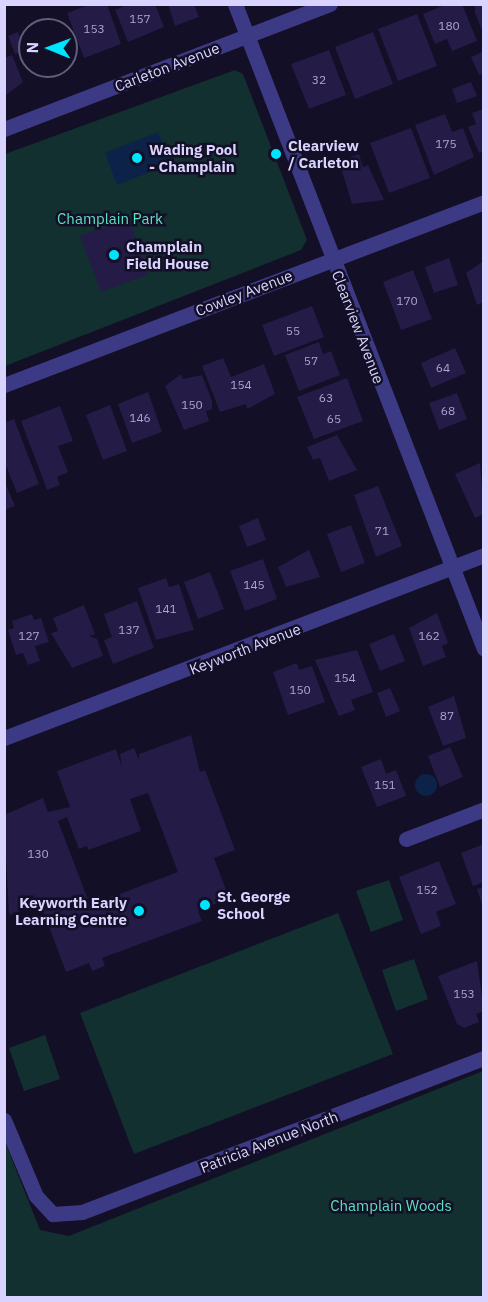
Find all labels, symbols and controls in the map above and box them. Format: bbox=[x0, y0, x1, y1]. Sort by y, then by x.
house number: 157 bbox=[129, 12, 151, 26]
north arrow bbox=[18, 18, 78, 78]
house number: 180 bbox=[438, 19, 460, 33]
house number: 153 bbox=[83, 22, 105, 36]
street label: Carleton Avenue bbox=[112, 39, 222, 95]
text: N bbox=[22, 42, 42, 54]
house number: 32 bbox=[312, 73, 326, 87]
place label: Clearview / Carleton bbox=[288, 136, 359, 171]
house number: 175 bbox=[435, 137, 457, 151]
place label: Wading Pool - Champlain bbox=[149, 140, 237, 175]
marker: Clearview / Carleton bbox=[269, 147, 283, 161]
marker: Wading Pool - Champlain bbox=[130, 151, 144, 165]
park label: Champlain Park bbox=[57, 210, 163, 228]
place label: Champlain Field House bbox=[126, 237, 209, 272]
marker: Champlain Field House bbox=[107, 248, 121, 262]
street label: Cowley Avenue bbox=[193, 266, 295, 320]
street label: Clearview Avenue bbox=[328, 268, 388, 386]
house number: 170 bbox=[396, 294, 418, 308]
house number: 55 bbox=[286, 324, 300, 338]
house number: 57 bbox=[304, 354, 318, 368]
house number: 64 bbox=[436, 361, 450, 375]
house number: 154 bbox=[230, 378, 252, 392]
house number: 63 bbox=[319, 391, 333, 405]
house number: 150 bbox=[181, 398, 203, 412]
house number: 68 bbox=[441, 404, 455, 418]
house number: 146 bbox=[129, 411, 151, 425]
house number: 65 bbox=[327, 412, 341, 426]
house number: 71 bbox=[375, 524, 389, 538]
house number: 145 bbox=[243, 578, 265, 592]
house number: 141 bbox=[155, 602, 177, 616]
street label: Keyworth Avenue bbox=[187, 620, 303, 678]
house number: 137 bbox=[118, 623, 140, 637]
house number: 127 bbox=[18, 629, 40, 643]
house number: 162 bbox=[418, 629, 440, 643]
house number: 154 bbox=[334, 671, 356, 685]
house number: 150 bbox=[289, 683, 311, 697]
house number: 87 bbox=[440, 709, 454, 723]
house number: 151 bbox=[374, 778, 396, 792]
house number: 130 bbox=[27, 847, 49, 861]
house number: 152 bbox=[416, 883, 438, 897]
place label: St. George School bbox=[217, 887, 290, 922]
place label: Keyworth Early Learning Centre bbox=[15, 893, 127, 928]
marker: St. George School bbox=[198, 898, 212, 912]
marker: Keyworth Early Learning Centre bbox=[132, 904, 146, 918]
house number: 153 bbox=[453, 987, 475, 1001]
street label: Patricia Avenue North bbox=[197, 1107, 341, 1177]
park label: Champlain Woods bbox=[330, 1197, 452, 1215]

